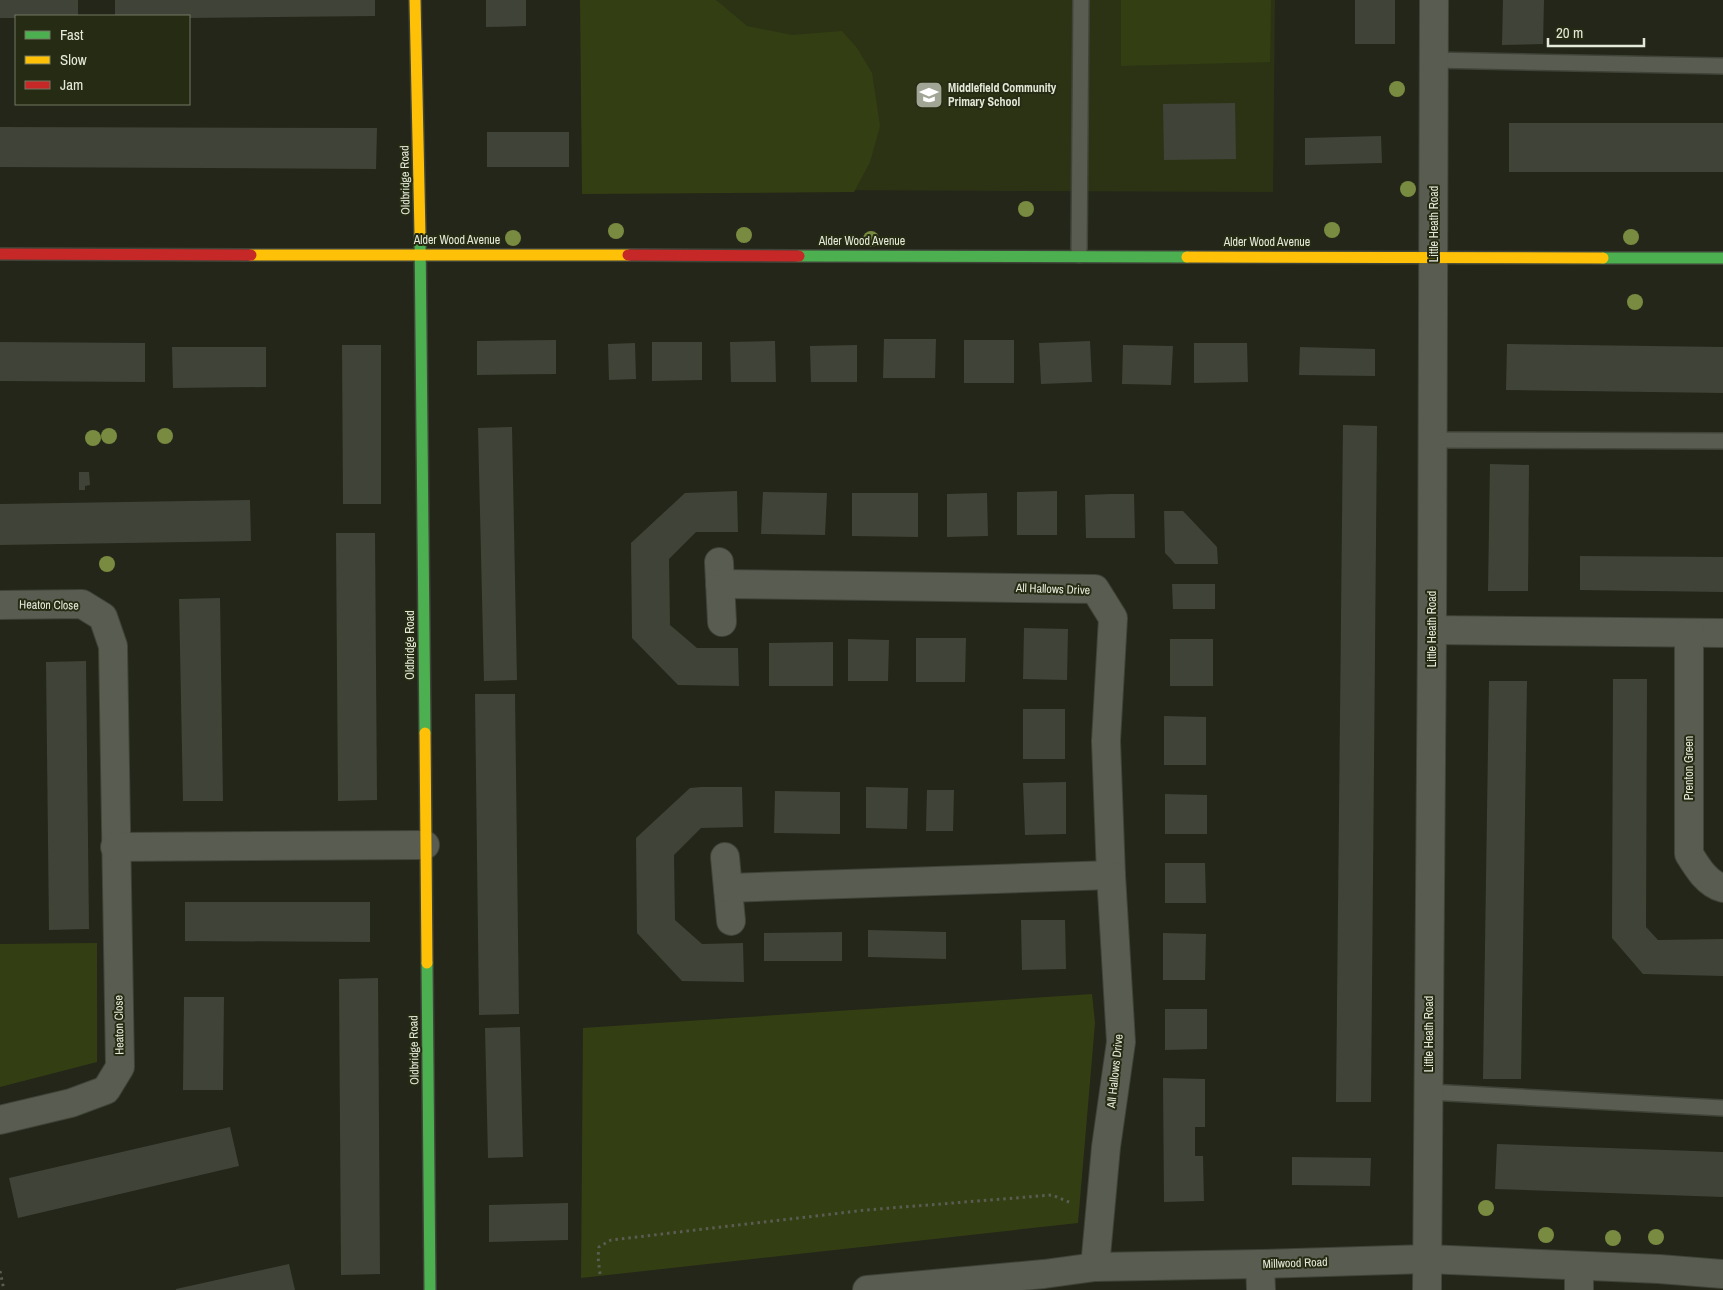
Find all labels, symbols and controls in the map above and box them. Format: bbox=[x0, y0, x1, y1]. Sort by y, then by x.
legend bbox=[15, 15, 190, 105]
scale bar bbox=[1548, 15, 1644, 47]
text: 20 m bbox=[1556, 22, 1583, 43]
text: Fast bbox=[60, 24, 84, 45]
text: Slow bbox=[60, 49, 87, 70]
text: Jam bbox=[60, 74, 83, 95]
school or university icon: Middlefield Community Primary School bbox=[914, 80, 944, 110]
place label: Middlefield Community Primary School bbox=[948, 80, 1057, 110]
street label: Oldbridge Road bbox=[396, 145, 414, 215]
street label: Little Heath Road bbox=[1426, 186, 1442, 262]
street label: Alder Wood Avenue bbox=[413, 232, 500, 248]
street label: Alder Wood Avenue bbox=[818, 233, 905, 249]
street label: Alder Wood Avenue bbox=[1223, 234, 1310, 250]
street label: All Hallows Drive bbox=[1015, 580, 1090, 598]
street label: Little Heath Road bbox=[1424, 591, 1440, 667]
street label: Heaton Close bbox=[19, 596, 79, 614]
street label: Oldbridge Road bbox=[402, 610, 418, 680]
street label: Prenton Green bbox=[1681, 736, 1697, 800]
street label: Heaton Close bbox=[110, 995, 128, 1055]
street label: Little Heath Road bbox=[1421, 996, 1437, 1072]
street label: Oldbridge Road bbox=[405, 1015, 423, 1085]
street label: All Hallows Drive bbox=[1103, 1033, 1127, 1110]
street label: Millwood Road bbox=[1262, 1254, 1328, 1272]

